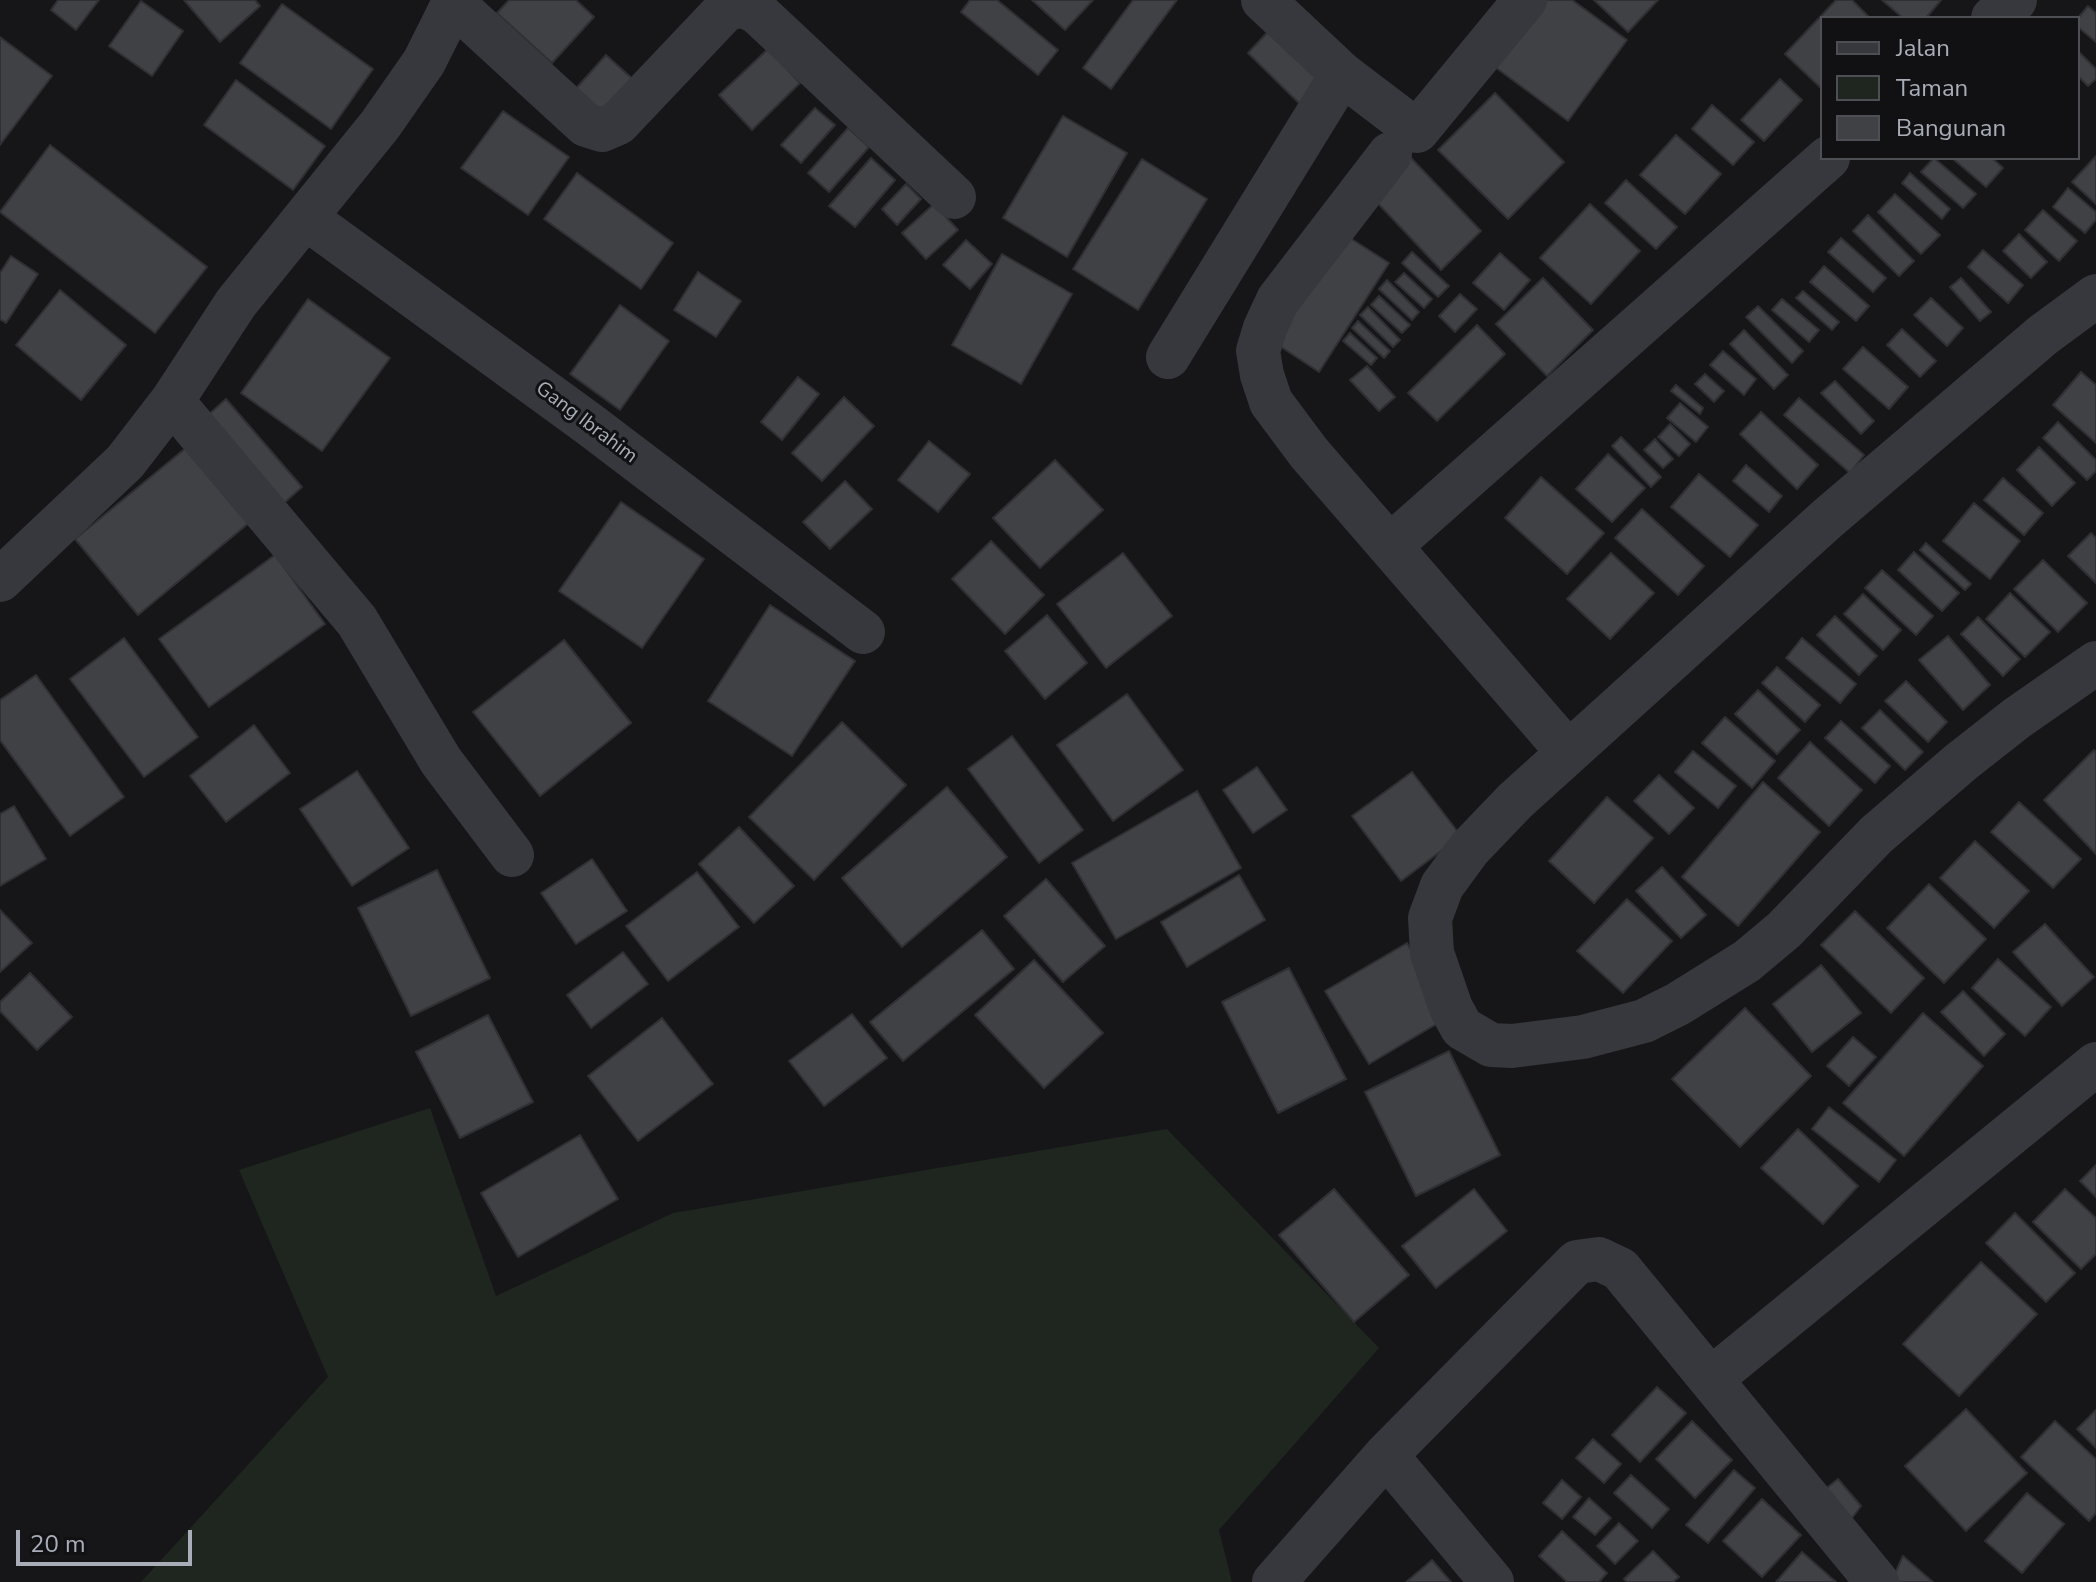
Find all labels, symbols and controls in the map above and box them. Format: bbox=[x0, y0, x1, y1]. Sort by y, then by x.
legend bbox=[1820, 16, 2080, 160]
text: Jalan bbox=[1896, 32, 1950, 64]
text: Taman bbox=[1896, 72, 1968, 104]
text: Bangunan bbox=[1896, 112, 2006, 144]
street label: Gang Ibrahim bbox=[531, 377, 641, 469]
scale bar bbox=[20, 1514, 196, 1564]
text: 20 m bbox=[30, 1528, 86, 1560]

